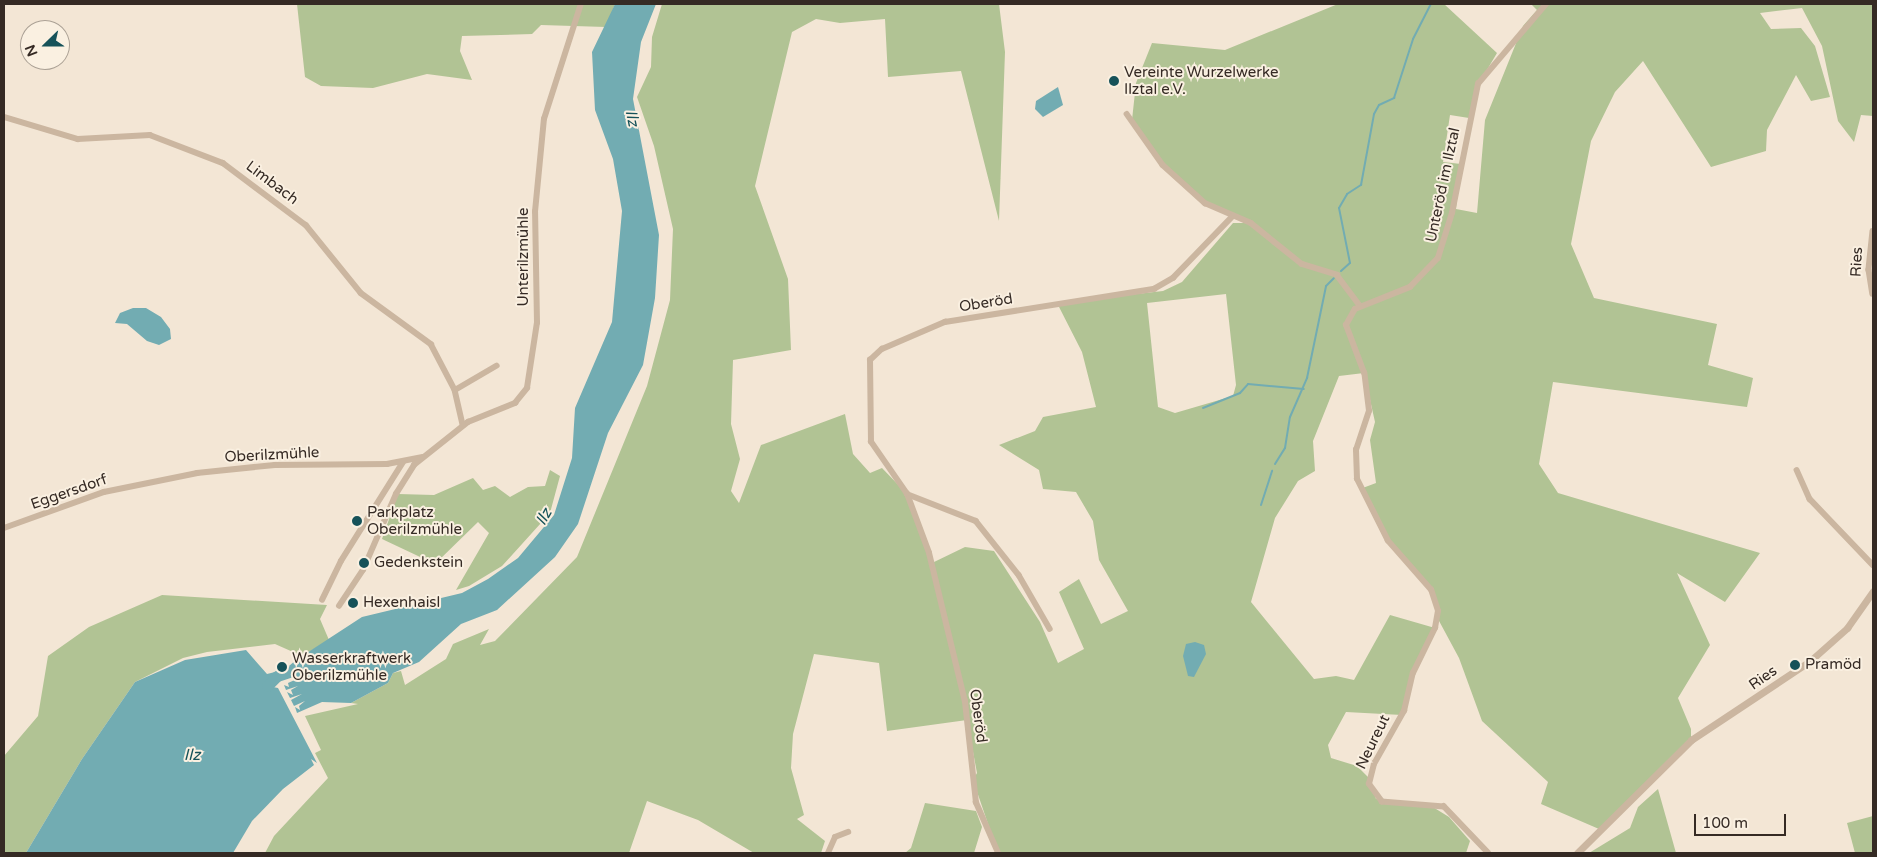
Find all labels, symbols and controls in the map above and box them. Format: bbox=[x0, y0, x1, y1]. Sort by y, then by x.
north arrow bbox=[20, 20, 70, 70]
text: N bbox=[22, 42, 42, 59]
place label: Vereinte Wurzelwerke Ilztal e.V. bbox=[1124, 63, 1278, 98]
marker: Vereinte Wurzelwerke Ilztal e.V. bbox=[1108, 75, 1120, 87]
water label: Ilz bbox=[621, 108, 643, 128]
street label: Unteröd im Ilztal bbox=[1422, 126, 1464, 244]
street label: Limbach bbox=[242, 157, 302, 209]
street label: Unterilzmühle bbox=[515, 207, 533, 307]
street label: Ries bbox=[1847, 246, 1867, 278]
street label: Oberöd bbox=[958, 290, 1014, 316]
street label: Oberilzmühle bbox=[224, 444, 320, 466]
street label: Eggersdorf bbox=[28, 471, 110, 513]
place label: Parkplatz Oberilzmühle bbox=[367, 503, 462, 538]
water label: Ilz bbox=[532, 505, 556, 529]
marker: Parkplatz Oberilzmühle bbox=[351, 515, 363, 527]
place label: Gedenkstein bbox=[374, 554, 463, 572]
marker: Gedenkstein bbox=[358, 557, 370, 569]
place label: Hexenhaisl bbox=[363, 594, 440, 612]
marker: Hexenhaisl bbox=[347, 597, 359, 609]
place label: Wasserkraftwerk Oberilzmühle bbox=[292, 649, 411, 684]
place label: Pramöd bbox=[1805, 656, 1861, 674]
marker: Pramöd bbox=[1789, 659, 1801, 671]
marker: Wasserkraftwerk Oberilzmühle bbox=[276, 661, 288, 673]
street label: Ries bbox=[1746, 662, 1780, 694]
street label: Oberöd bbox=[965, 688, 991, 744]
street label: Neureut bbox=[1352, 712, 1394, 772]
water label: Ilz bbox=[184, 745, 200, 765]
scale bar bbox=[1697, 804, 1790, 836]
text: 100 m bbox=[1702, 814, 1748, 832]

